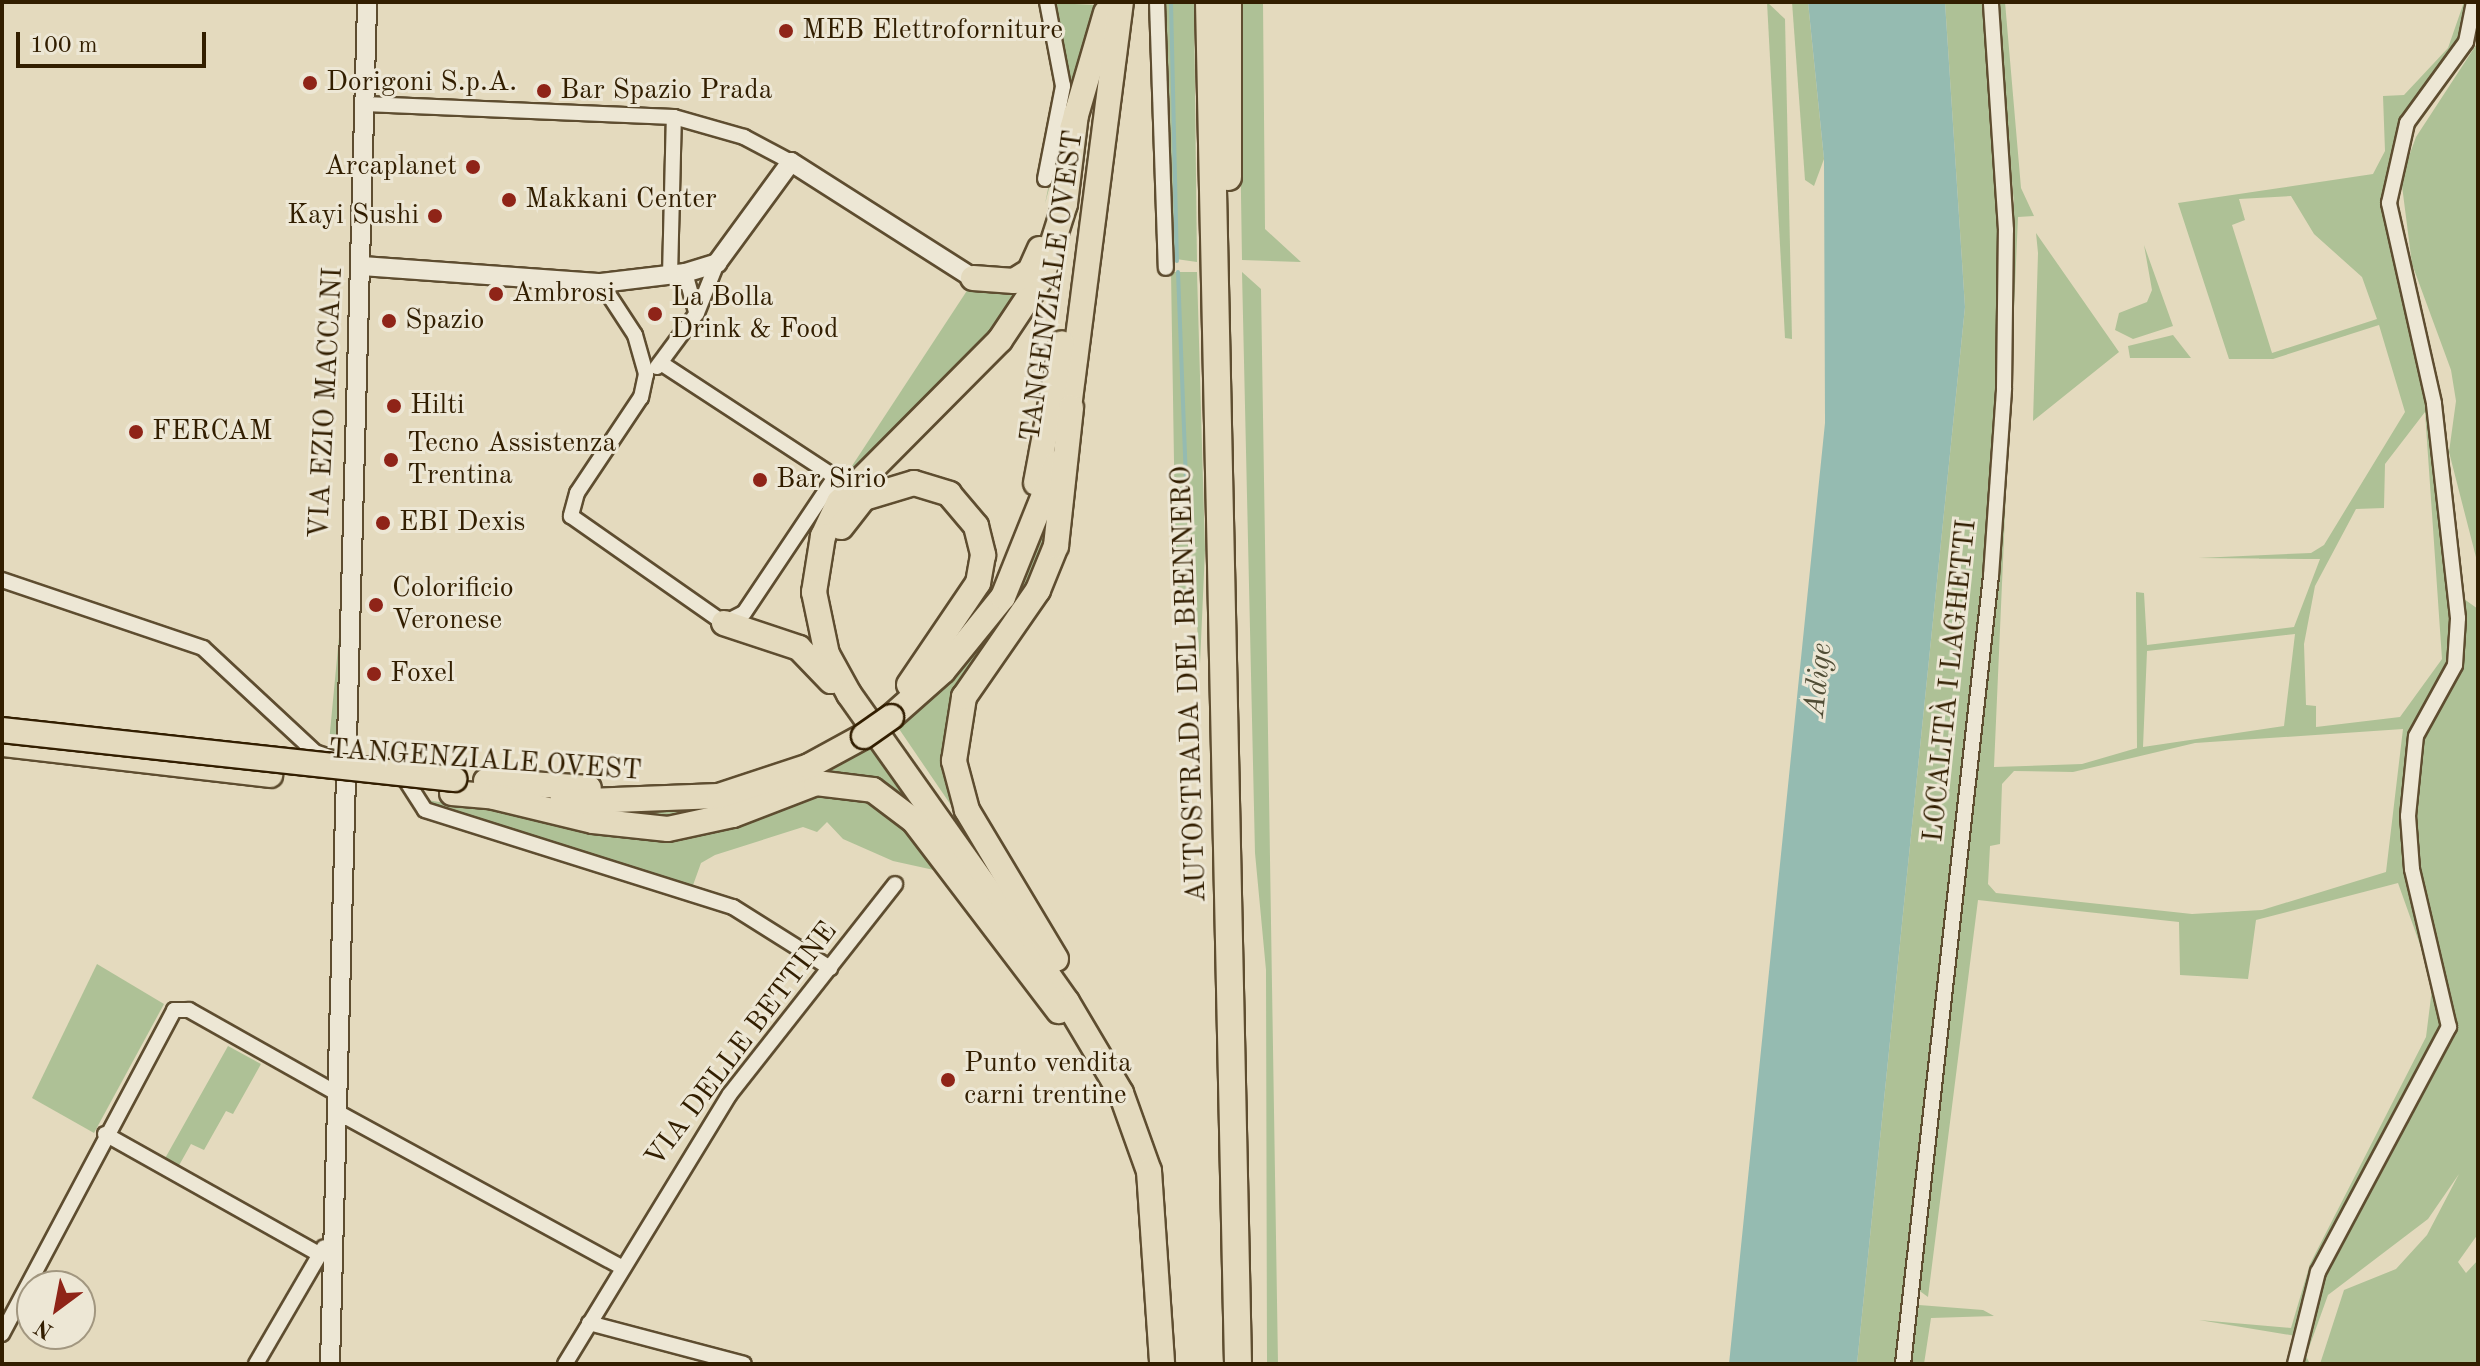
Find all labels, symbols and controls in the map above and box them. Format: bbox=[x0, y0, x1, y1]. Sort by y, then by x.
place label: MEB Elettroforniture bbox=[802, 14, 1063, 48]
scale bar bbox=[20, 16, 210, 66]
marker: MEB Elettroforniture bbox=[777, 22, 795, 40]
text: 100 m bbox=[30, 34, 98, 58]
place label: Dorigoni S.p.A. bbox=[326, 66, 517, 100]
marker: Dorigoni S.p.A. bbox=[301, 74, 319, 92]
place label: Bar Spazio Prada bbox=[560, 74, 773, 108]
marker: Bar Spazio Prada bbox=[535, 82, 553, 100]
street label: TANGENZIALE OVEST bbox=[1015, 128, 1091, 444]
place label: Arcaplanet bbox=[324, 150, 457, 184]
marker: Arcaplanet bbox=[464, 158, 482, 176]
place label: Makkani Center bbox=[525, 183, 717, 217]
marker: Makkani Center bbox=[500, 191, 518, 209]
place label: Kayi Sushi bbox=[287, 199, 419, 233]
marker: Kayi Sushi bbox=[426, 207, 444, 225]
street label: VIA EZIO MACCANI bbox=[303, 267, 351, 539]
place label: Ambrosi bbox=[512, 277, 615, 311]
place label: La Bolla Drink & Food bbox=[671, 281, 839, 347]
marker: Ambrosi bbox=[487, 285, 505, 303]
place label: Spazio bbox=[405, 304, 484, 338]
marker: La Bolla Drink & Food bbox=[646, 305, 664, 323]
marker: Spazio bbox=[380, 312, 398, 330]
place label: Hilti bbox=[410, 389, 465, 423]
marker: Hilti bbox=[385, 397, 403, 415]
place label: FERCAM bbox=[152, 415, 272, 449]
marker: FERCAM bbox=[127, 423, 145, 441]
place label: Tecno Assistenza Trentina bbox=[407, 427, 616, 493]
marker: Tecno Assistenza Trentina bbox=[382, 451, 400, 469]
place label: Bar Sirio bbox=[776, 463, 886, 497]
street label: AUTOSTRADA DEL BRENNERO bbox=[1166, 465, 1214, 903]
marker: Bar Sirio bbox=[751, 471, 769, 489]
place label: EBI Dexis bbox=[399, 506, 526, 540]
marker: EBI Dexis bbox=[374, 514, 392, 532]
street label: LOCALITÀ I LAGHETTI bbox=[1917, 518, 1985, 844]
place label: Colorificio Veronese bbox=[392, 572, 514, 638]
marker: Colorificio Veronese bbox=[367, 596, 385, 614]
water label: Adige bbox=[1797, 641, 1841, 719]
place label: Foxel bbox=[390, 657, 454, 691]
marker: Foxel bbox=[365, 665, 383, 683]
street label: TANGENZIALE OVEST bbox=[327, 733, 643, 789]
street label: VIA DELLE BETTINE bbox=[639, 916, 845, 1174]
place label: Punto vendita carni trentine bbox=[964, 1047, 1132, 1113]
marker: Punto vendita carni trentine bbox=[939, 1071, 957, 1089]
north arrow bbox=[16, 1270, 96, 1350]
text: N bbox=[31, 1315, 57, 1342]

